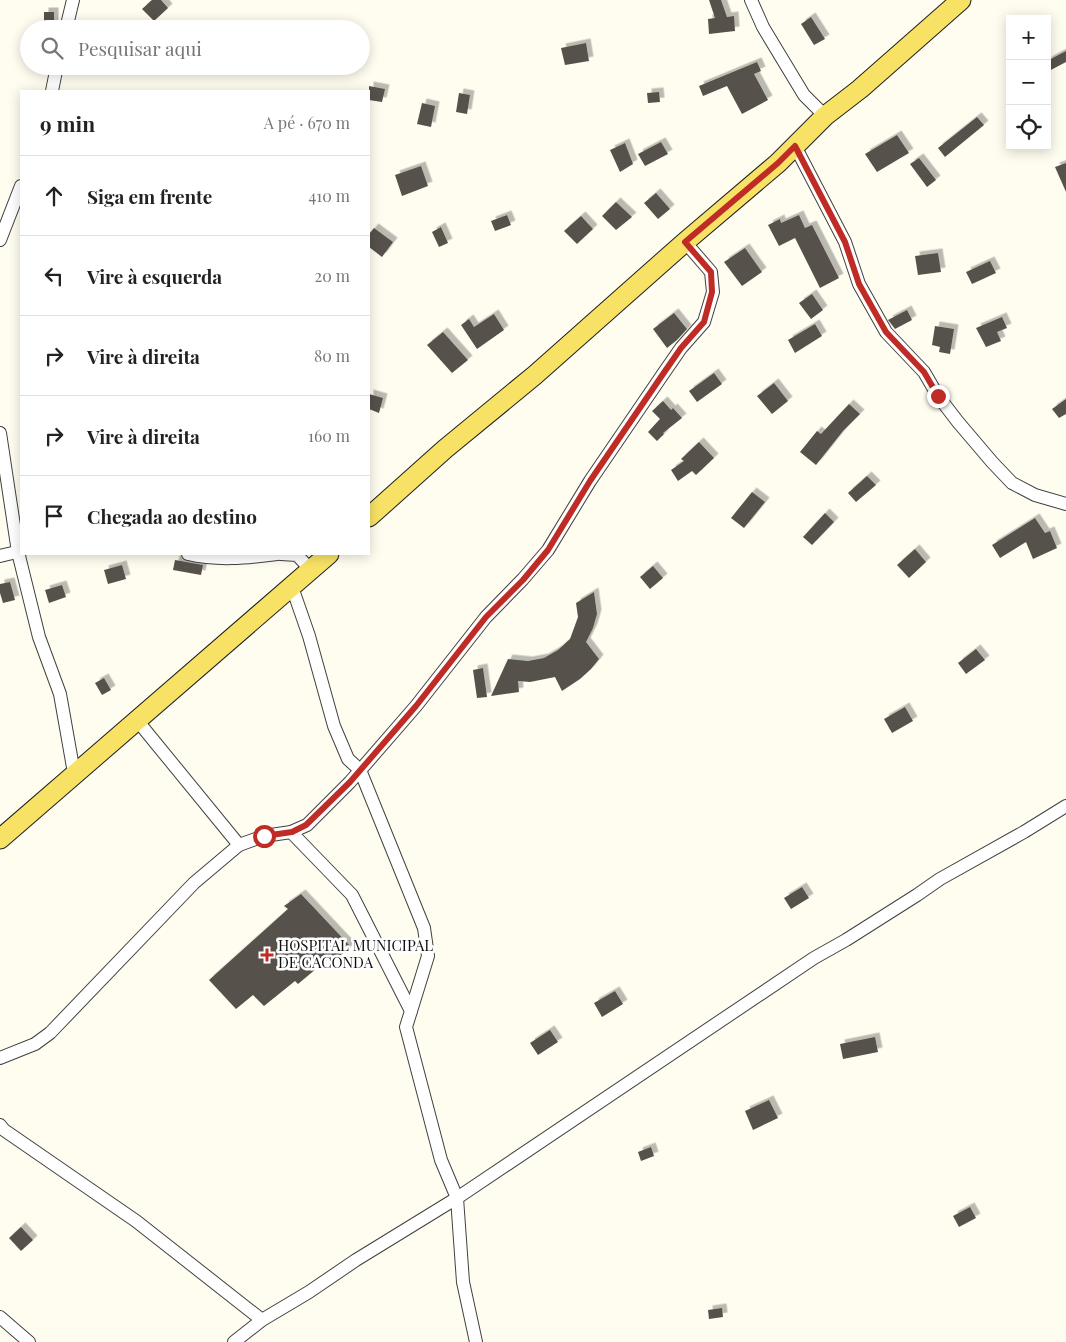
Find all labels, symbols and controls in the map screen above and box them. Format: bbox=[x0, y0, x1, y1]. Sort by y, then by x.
map controls bbox=[1006, 15, 1051, 150]
button: + bbox=[1006, 15, 1051, 60]
search box bbox=[20, 20, 370, 75]
icon: search bbox=[38, 34, 66, 62]
text: Pesquisar aqui bbox=[78, 35, 202, 61]
button: − bbox=[1006, 60, 1051, 105]
button: locate bbox=[1006, 105, 1051, 150]
text: 9 min bbox=[40, 109, 95, 137]
text: A pé · 670 m bbox=[264, 112, 350, 133]
icon: ahead bbox=[40, 182, 68, 210]
text: Siga em frente bbox=[87, 183, 212, 209]
text: 410 m bbox=[308, 185, 350, 206]
icon: left bbox=[40, 262, 68, 290]
text: Vire à esquerda bbox=[87, 263, 222, 289]
text: 20 m bbox=[315, 265, 350, 286]
icon: right bbox=[40, 342, 68, 370]
text: Vire à direita bbox=[87, 343, 200, 369]
text: 80 m bbox=[314, 345, 350, 366]
route end bbox=[927, 385, 950, 408]
icon: right bbox=[40, 422, 68, 450]
text: Vire à direita bbox=[87, 423, 200, 449]
text: 160 m bbox=[308, 425, 350, 446]
icon: arrive bbox=[40, 502, 68, 530]
text: Chegada ao destino bbox=[87, 503, 257, 529]
route start bbox=[253, 825, 276, 848]
place label: HOSPITAL MUNICIPAL DE CACONDA bbox=[278, 935, 433, 972]
marker: HOSPITAL MUNICIPAL DE CACONDA bbox=[260, 948, 274, 962]

